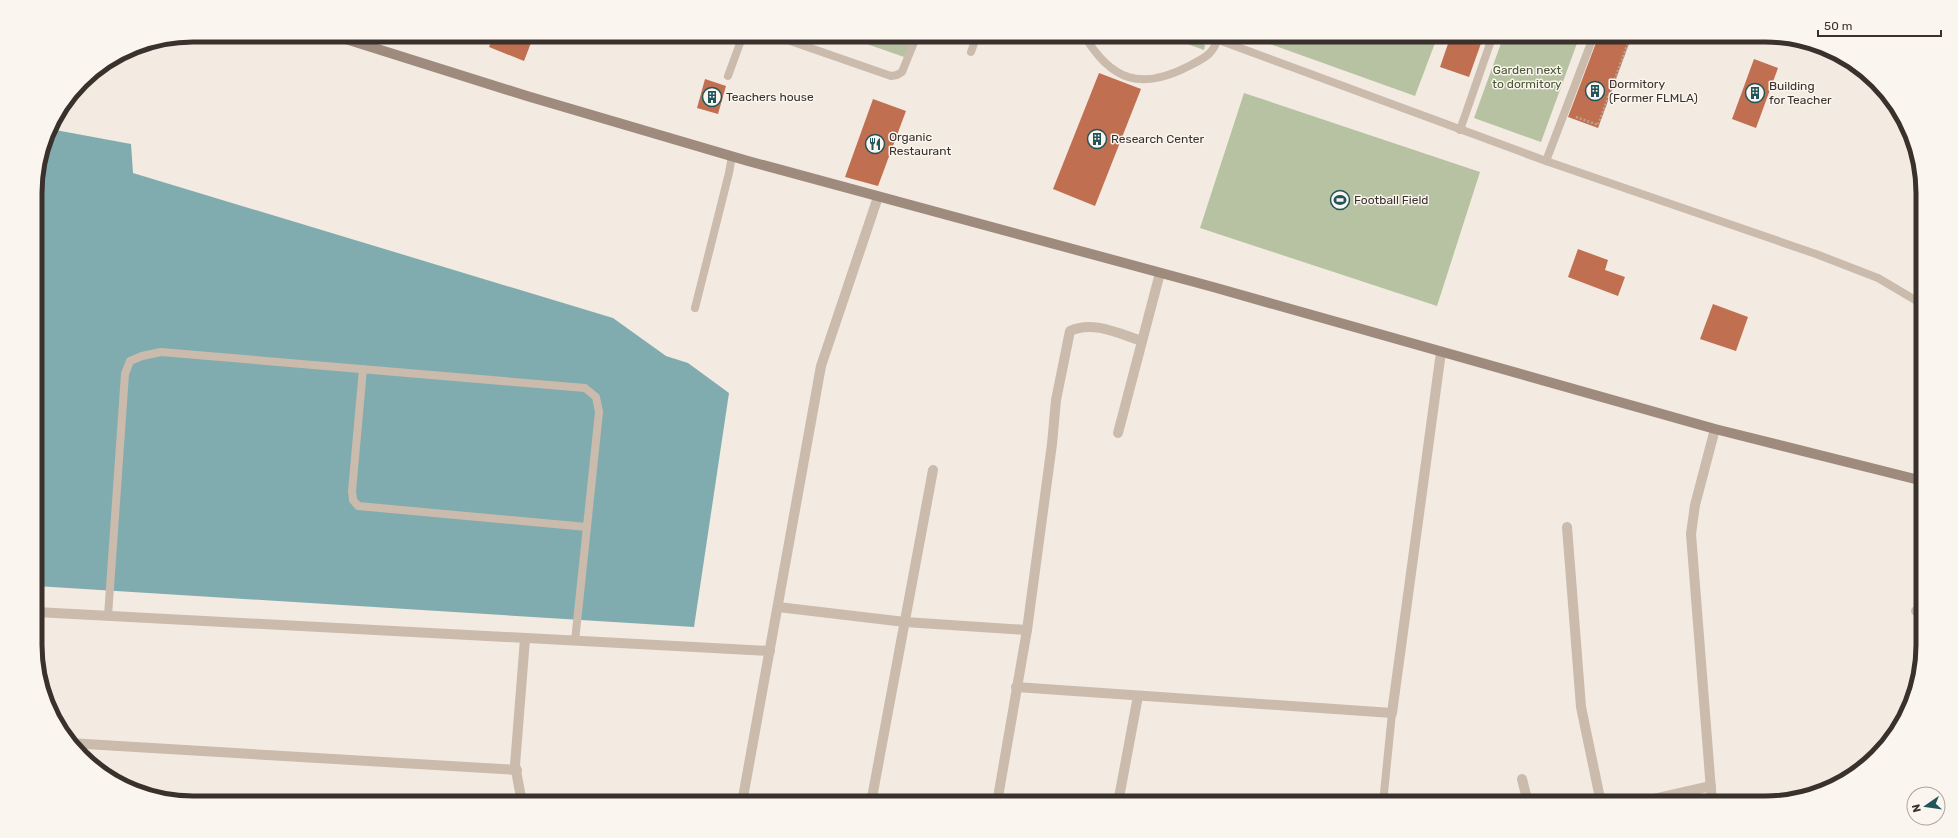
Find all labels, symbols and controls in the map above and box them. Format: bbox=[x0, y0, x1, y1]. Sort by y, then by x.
scale bar bbox=[1818, 12, 1941, 38]
text: 50 m bbox=[1824, 19, 1852, 33]
park label: Garden next to dormitory bbox=[1492, 63, 1562, 91]
place label: Dormitory (Former FLMLA) bbox=[1609, 77, 1698, 105]
place label: Building for Teacher bbox=[1769, 79, 1832, 107]
building icon: Dormitory (Former FLMLA) bbox=[1584, 80, 1606, 102]
building icon: Building for Teacher bbox=[1744, 82, 1766, 104]
building icon: Teachers house bbox=[701, 86, 723, 108]
place label: Teachers house bbox=[726, 90, 814, 104]
building icon: Research Center bbox=[1086, 128, 1108, 150]
place label: Organic Restaurant bbox=[889, 130, 951, 158]
place label: Research Center bbox=[1111, 132, 1205, 146]
restaurant icon: Organic Restaurant bbox=[864, 133, 886, 155]
sports icon: Football Field bbox=[1329, 189, 1351, 211]
place label: Football Field bbox=[1354, 193, 1429, 207]
north arrow bbox=[1906, 786, 1946, 826]
text: N bbox=[1910, 803, 1924, 813]

